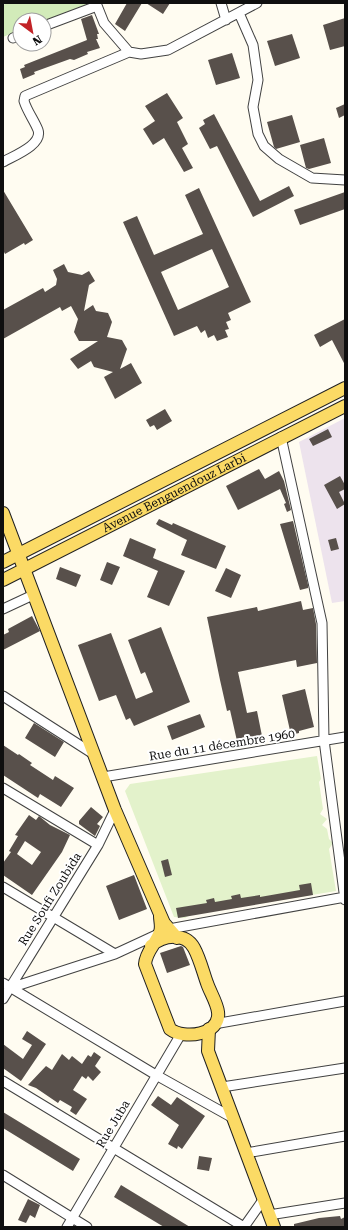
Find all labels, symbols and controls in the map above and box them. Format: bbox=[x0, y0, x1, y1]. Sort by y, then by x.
north arrow bbox=[12, 12, 52, 52]
text: N bbox=[30, 32, 44, 48]
street label: Avenue Benguendouz Larbi bbox=[100, 451, 248, 535]
street label: Rue du 11 décembre 1960 bbox=[148, 727, 296, 763]
street label: Rue Soufi Zoubida bbox=[16, 849, 85, 948]
street label: Rue Juba bbox=[93, 1097, 133, 1151]

